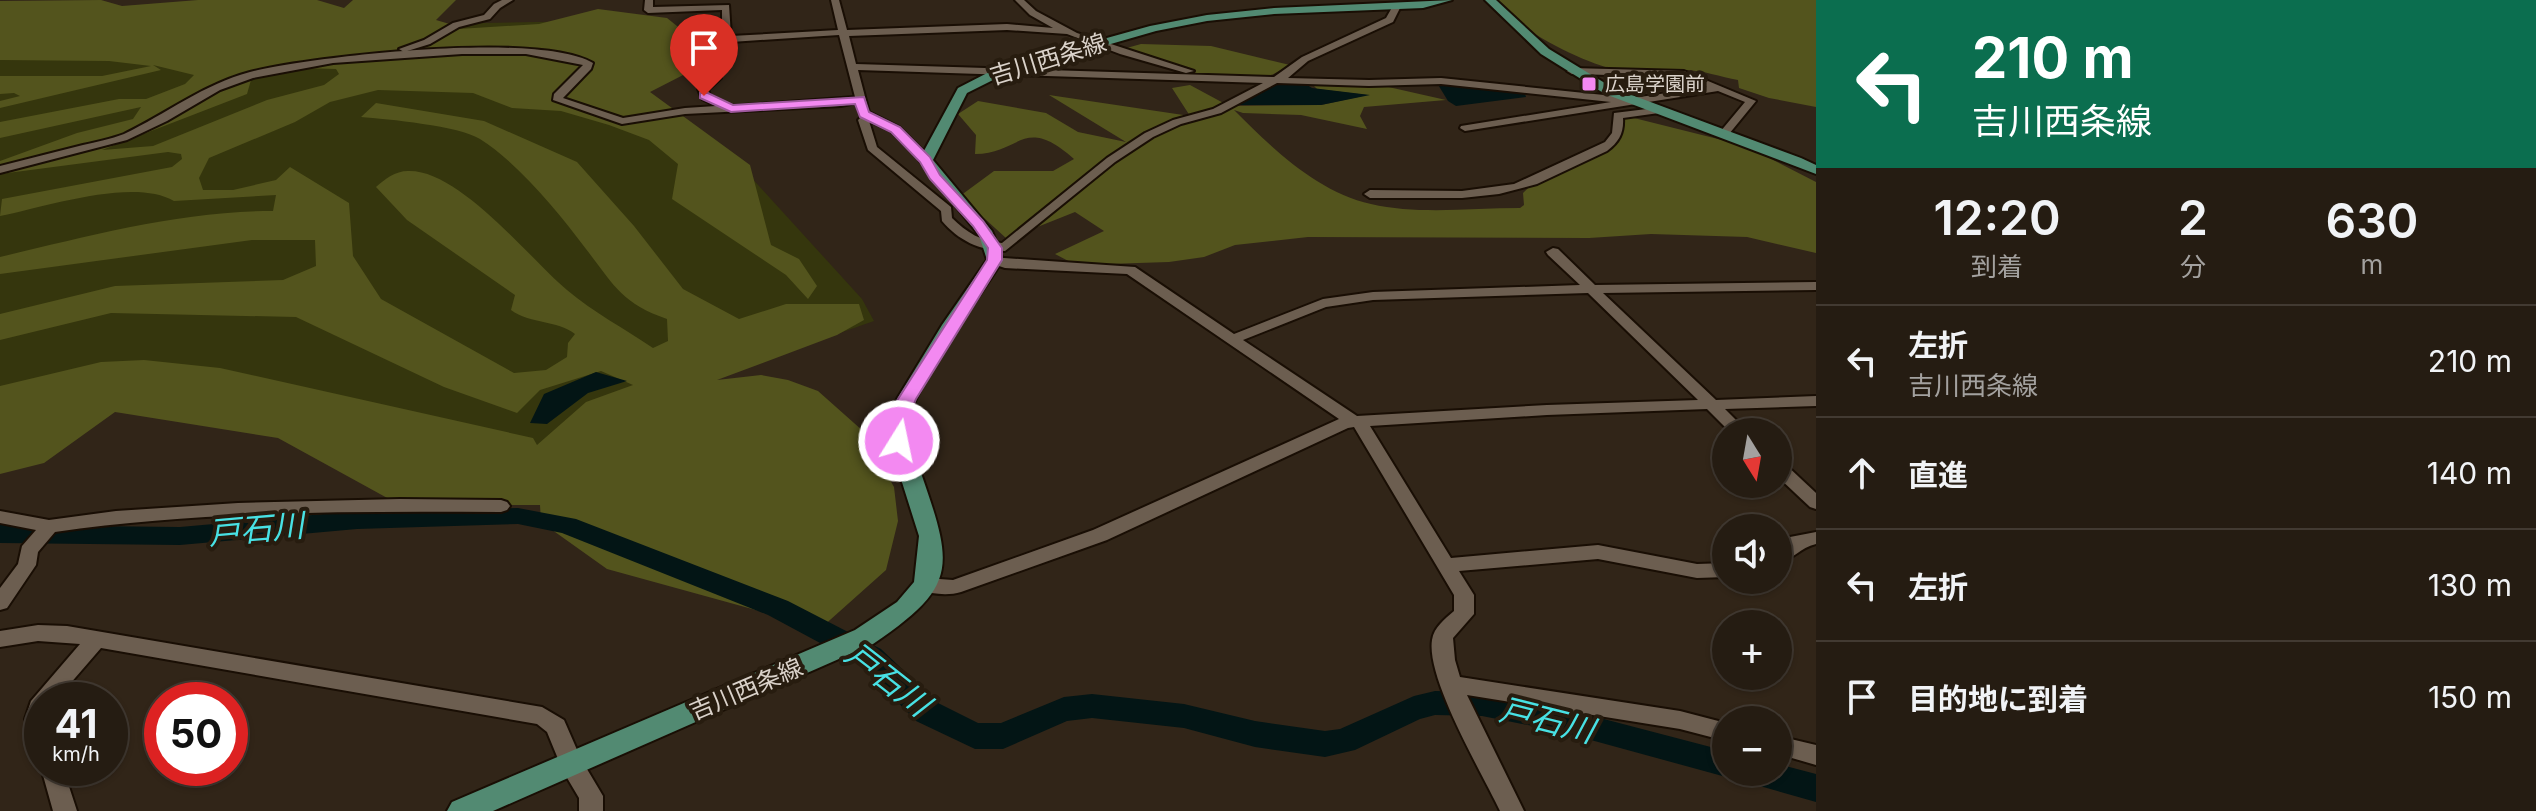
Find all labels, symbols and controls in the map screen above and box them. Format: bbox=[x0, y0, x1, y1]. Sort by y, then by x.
pin bbox=[670, 14.0, 738, 96]
text: 210 m bbox=[1972, 24, 2134, 92]
icon: arrive bbox=[682, 26, 726, 70]
street label: 吉川西条線 bbox=[986, 28, 1110, 90]
icon: left bbox=[1840, 32, 1944, 136]
place label: 広島学園前 bbox=[1605, 72, 1705, 96]
marker: 広島学園前 bbox=[1580, 75, 1598, 93]
text: 吉川西条線 bbox=[1972, 99, 2152, 143]
text: 12:20 bbox=[1934, 188, 2061, 247]
text: 2 bbox=[2178, 188, 2208, 247]
text: 630 bbox=[2326, 191, 2418, 250]
text: m bbox=[2361, 249, 2383, 280]
text: 到着 bbox=[1971, 251, 2023, 282]
text: 分 bbox=[2180, 251, 2206, 282]
text: 左折 bbox=[1908, 327, 1968, 363]
icon: left bbox=[1840, 339, 1884, 383]
text: 210 m bbox=[2428, 343, 2512, 379]
text: 吉川西条線 bbox=[1908, 370, 2038, 401]
position arrow bbox=[857, 399, 941, 483]
north arrow bbox=[1712, 418, 1792, 498]
map controls bbox=[1712, 418, 1792, 786]
icon: ahead bbox=[1840, 451, 1884, 495]
text: 140 m bbox=[2427, 455, 2512, 491]
text: 直進 bbox=[1908, 457, 1968, 493]
water label: 戸石川 bbox=[206, 505, 308, 553]
button: sound bbox=[1712, 514, 1792, 594]
icon: left bbox=[1840, 563, 1884, 607]
text: 130 m bbox=[2428, 567, 2512, 603]
text: 左折 bbox=[1908, 569, 1968, 605]
button: + bbox=[1712, 610, 1792, 690]
water label: 戸石川 bbox=[838, 634, 940, 726]
street label: 吉川西条線 bbox=[685, 652, 807, 726]
icon: arrive bbox=[1840, 675, 1884, 719]
text: 150 m bbox=[2428, 679, 2512, 715]
text: 目的地に到着 bbox=[1908, 681, 2088, 717]
speed limit sign: 50 bbox=[144, 682, 248, 786]
water label: 戸石川 bbox=[1496, 689, 1601, 751]
text: 41 bbox=[55, 699, 97, 748]
button: − bbox=[1712, 706, 1792, 786]
text: km/h bbox=[52, 742, 100, 766]

